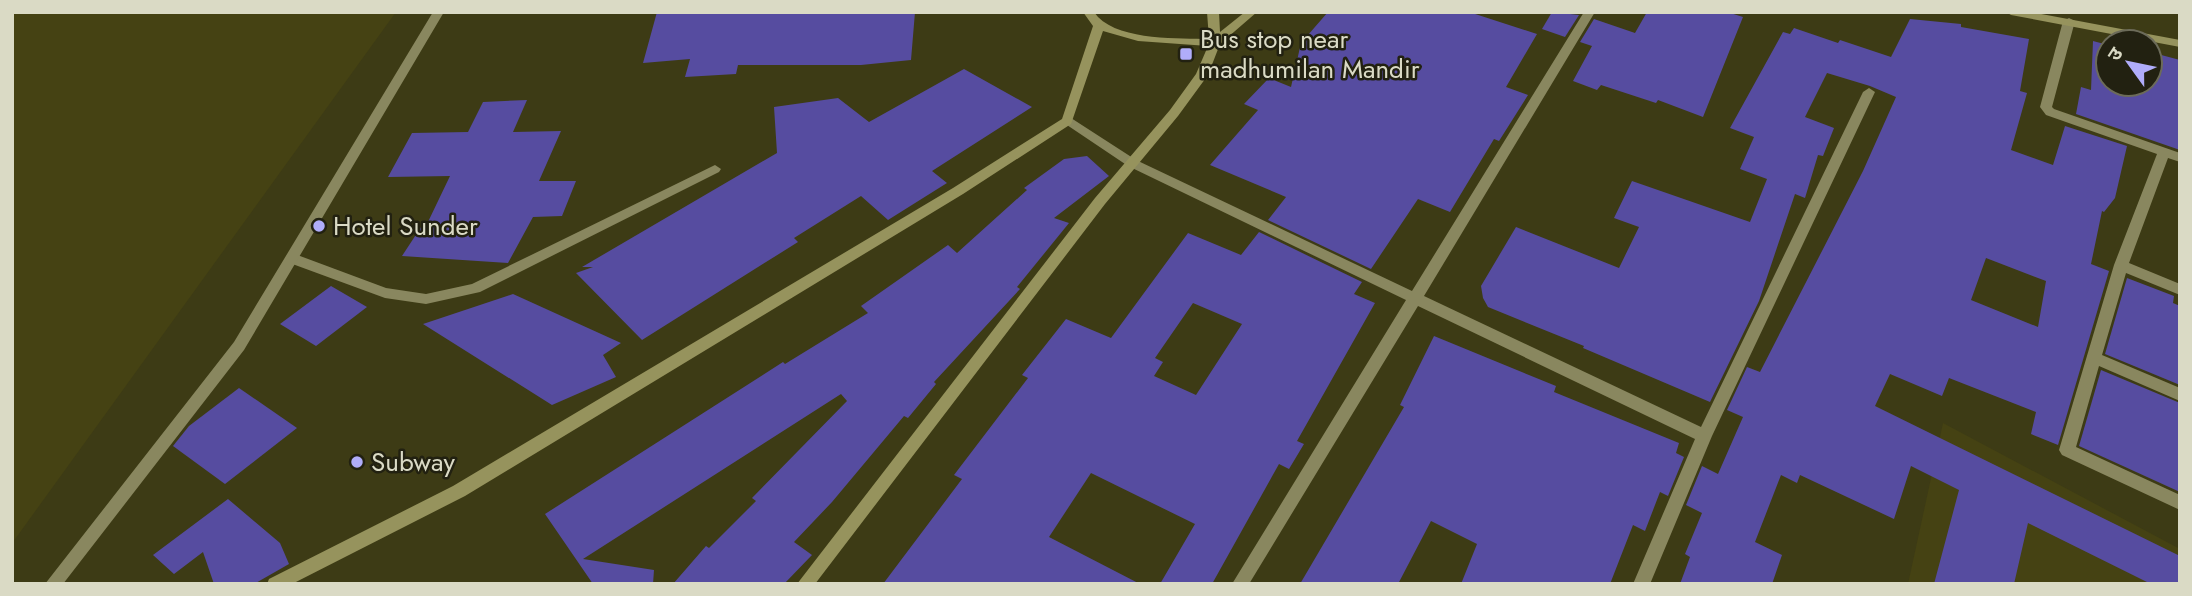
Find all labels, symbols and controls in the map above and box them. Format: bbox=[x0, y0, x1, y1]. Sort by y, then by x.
place label: Bus stop near madhumilan Mandir bbox=[1200, 20, 1420, 88]
north arrow bbox=[2094, 28, 2164, 98]
text: उ bbox=[2101, 41, 2130, 66]
marker: Bus stop near madhumilan Mandir bbox=[1178, 46, 1194, 62]
place label: Hotel Sunder bbox=[333, 207, 478, 245]
marker: Hotel Sunder bbox=[311, 218, 327, 234]
place label: Subway bbox=[371, 443, 455, 481]
marker: Subway bbox=[349, 454, 365, 470]

